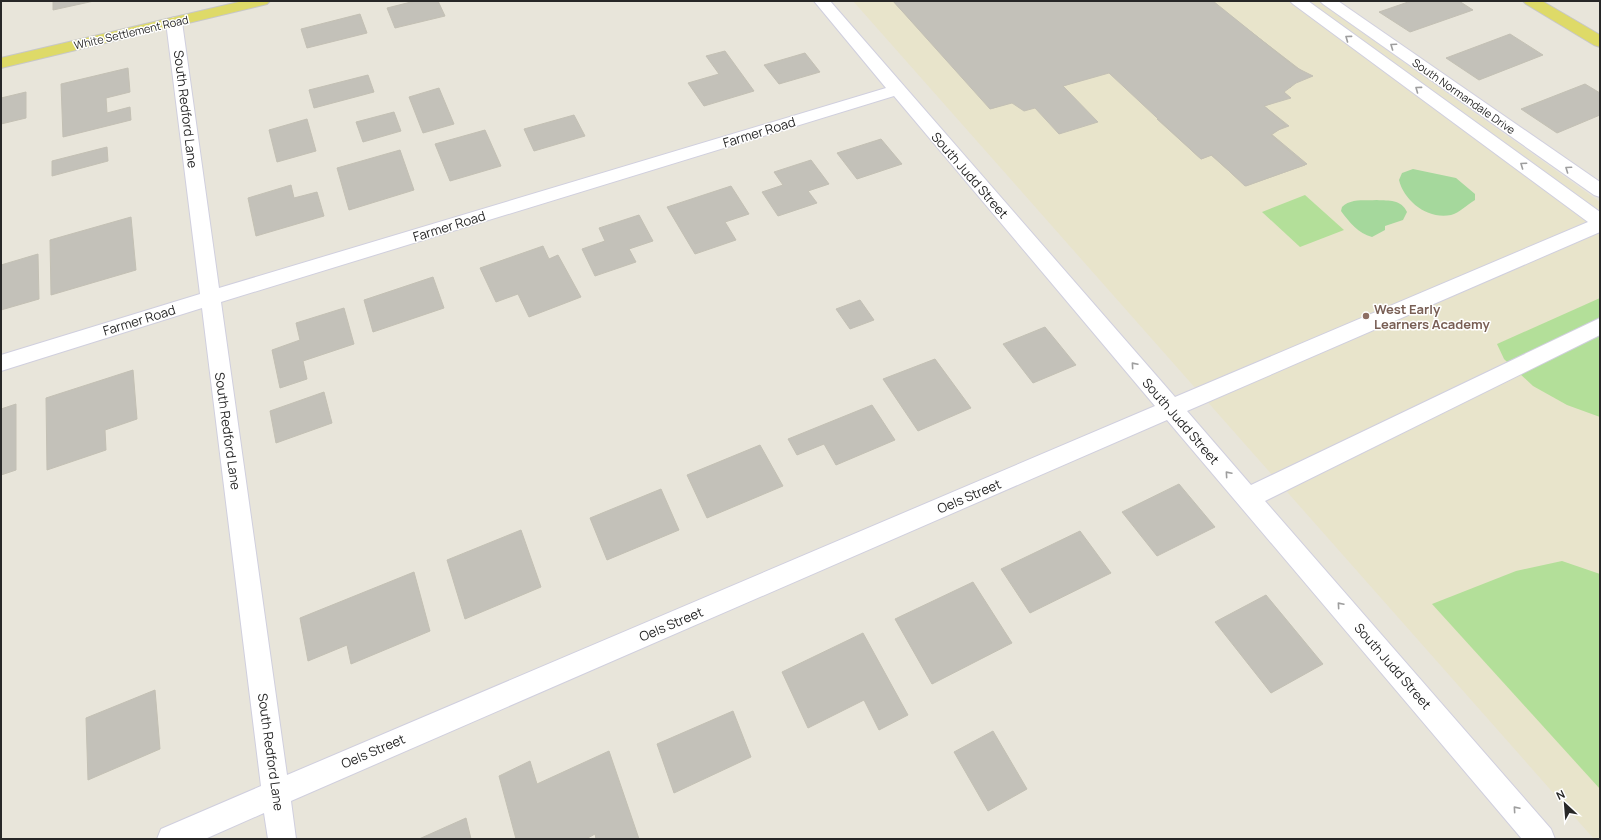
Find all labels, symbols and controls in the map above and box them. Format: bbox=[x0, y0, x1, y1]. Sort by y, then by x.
street label: White Settlement Road bbox=[72, 12, 190, 52]
one-way arrow bbox=[1346, 36, 1353, 43]
one-way arrow bbox=[1390, 43, 1397, 51]
street label: South Redford Lane bbox=[170, 49, 202, 169]
street label: South Normandale Drive bbox=[1410, 55, 1519, 138]
one-way arrow bbox=[1415, 87, 1422, 94]
street label: Farmer Road bbox=[721, 112, 797, 152]
street label: South Judd Street bbox=[927, 128, 1013, 222]
one-way arrow bbox=[1520, 162, 1527, 170]
one-way arrow bbox=[1565, 166, 1572, 174]
street label: Farmer Road bbox=[411, 206, 487, 246]
street label: Farmer Road bbox=[101, 300, 177, 340]
place label: West Early Learners Academy bbox=[1374, 300, 1490, 333]
marker: West Early Learners Academy bbox=[1361, 311, 1371, 321]
one-way arrow bbox=[1131, 363, 1138, 370]
street label: South Redford Lane bbox=[211, 371, 245, 491]
street label: South Judd Street bbox=[1138, 374, 1224, 468]
one-way arrow bbox=[1225, 472, 1232, 479]
street label: Oels Street bbox=[934, 474, 1004, 518]
street label: Oels Street bbox=[636, 602, 706, 646]
one-way arrow bbox=[1337, 602, 1344, 609]
street label: South Judd Street bbox=[1350, 619, 1436, 713]
street label: South Redford Lane bbox=[254, 692, 288, 812]
street label: Oels Street bbox=[338, 729, 408, 773]
north arrow bbox=[1545, 784, 1585, 824]
text: N bbox=[1554, 786, 1567, 803]
one-way arrow bbox=[1514, 807, 1521, 814]

